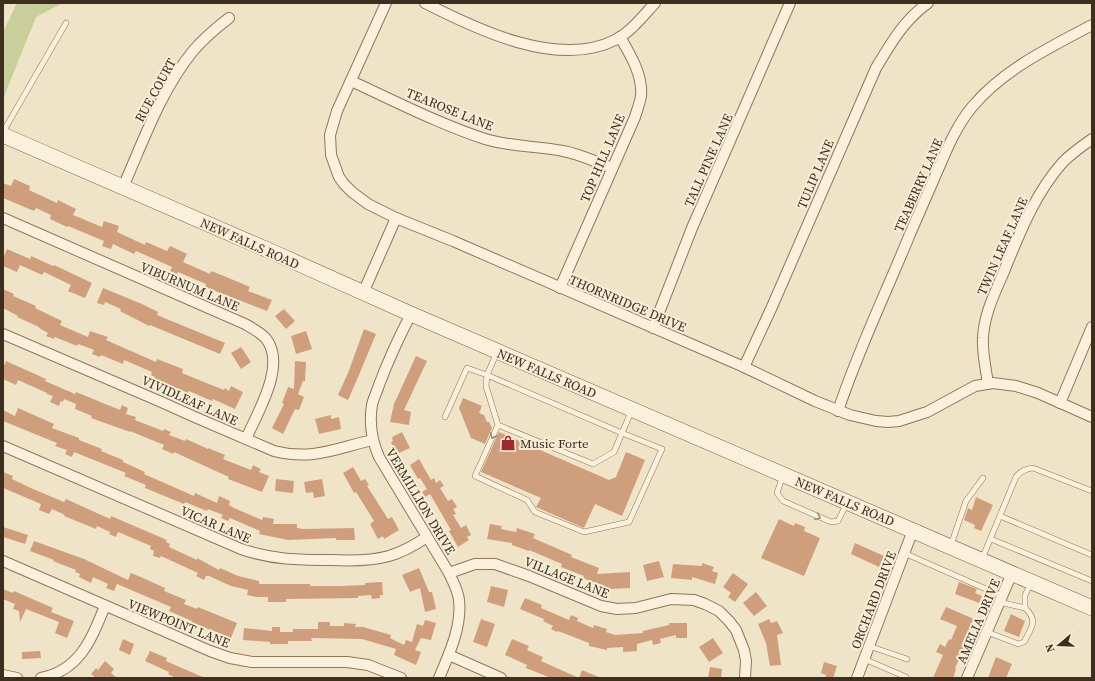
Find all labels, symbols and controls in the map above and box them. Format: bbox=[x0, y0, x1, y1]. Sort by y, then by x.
street label: RUE COURT bbox=[131, 55, 180, 125]
street label: TEAROSE LANE bbox=[404, 84, 496, 135]
street label: TOP HILL LANE bbox=[576, 111, 629, 205]
street label: TALL PINE LANE bbox=[680, 111, 737, 209]
street label: TEABERRY LANE bbox=[890, 136, 947, 235]
street label: TULIP LANE bbox=[793, 137, 838, 211]
street label: TWIN LEAF LANE bbox=[973, 194, 1032, 298]
street label: NEW FALLS ROAD bbox=[198, 214, 302, 273]
street label: VIBURNUM LANE bbox=[138, 258, 242, 315]
street label: THORNRIDGE DRIVE bbox=[567, 271, 689, 336]
street label: NEW FALLS ROAD bbox=[494, 345, 599, 402]
street label: VIVIDLEAF LANE bbox=[139, 372, 241, 429]
one-way arrow bbox=[490, 432, 498, 439]
shop icon: Music Forte bbox=[499, 434, 517, 452]
place label: Music Forte bbox=[520, 435, 589, 452]
street label: VERMILLION DRIVE bbox=[382, 445, 459, 558]
street label: NEW FALLS ROAD bbox=[792, 473, 897, 530]
street label: VICAR LANE bbox=[178, 502, 254, 547]
one-way arrow bbox=[815, 512, 822, 520]
street label: ORCHARD DRIVE bbox=[847, 549, 900, 652]
street label: VILLAGE LANE bbox=[522, 553, 612, 602]
street label: AMELIA DRIVE bbox=[953, 576, 1004, 666]
street label: VIEWPOINT LANE bbox=[125, 595, 233, 652]
north arrow bbox=[1039, 625, 1079, 665]
text: N bbox=[1042, 642, 1058, 654]

